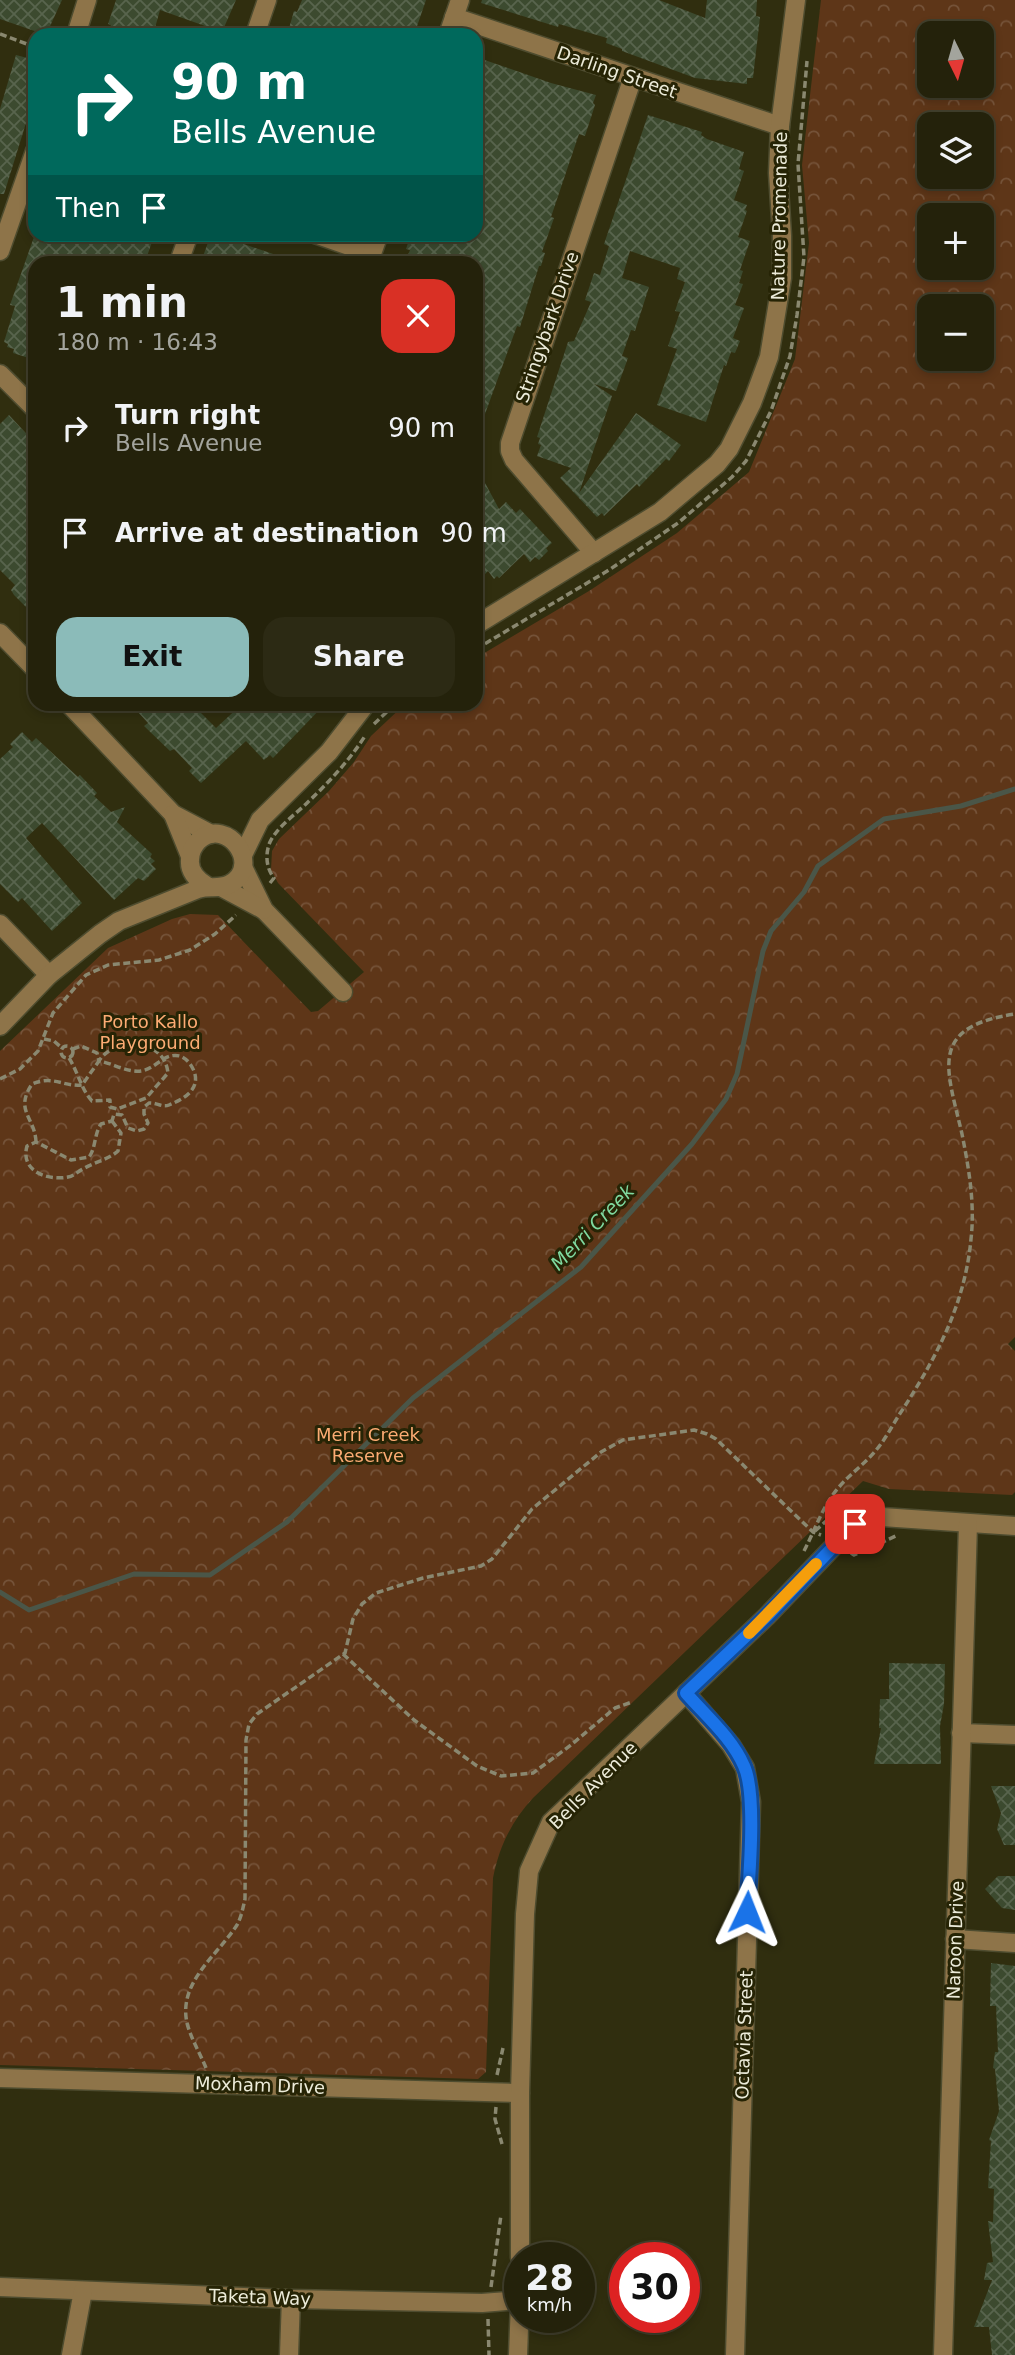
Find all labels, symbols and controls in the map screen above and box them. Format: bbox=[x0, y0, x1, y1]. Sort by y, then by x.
north arrow bbox=[917, 21, 994, 98]
map controls bbox=[917, 21, 994, 371]
street label: Darling Street bbox=[554, 42, 680, 102]
text: 90 m bbox=[171, 54, 307, 111]
icon: right bbox=[56, 56, 147, 147]
button: layers bbox=[917, 112, 994, 189]
text: Bells Avenue bbox=[171, 113, 376, 151]
street label: Nature Promenade bbox=[767, 131, 791, 301]
icon: arrive bbox=[135, 189, 173, 227]
text: Then bbox=[56, 193, 121, 223]
button: + bbox=[917, 203, 994, 280]
street label: Stringybark Drive bbox=[511, 249, 583, 405]
text: 1 min bbox=[56, 278, 188, 327]
button: close bbox=[381, 279, 455, 353]
button: − bbox=[917, 294, 994, 371]
text: 180 m · 16:43 bbox=[56, 329, 218, 355]
text: Turn right bbox=[115, 400, 260, 430]
icon: right bbox=[56, 409, 94, 447]
text: 90 m bbox=[388, 413, 455, 443]
text: Bells Avenue bbox=[115, 430, 262, 456]
icon: arrive bbox=[56, 514, 94, 552]
text: Arrive at destination bbox=[115, 518, 419, 548]
text: 90 m bbox=[440, 518, 507, 548]
button: Exit bbox=[56, 617, 249, 697]
button: Share bbox=[263, 617, 455, 697]
park label: Porto Kallo Playground bbox=[99, 1011, 201, 1053]
water label: Merri Creek bbox=[546, 1179, 639, 1274]
park label: Merri Creek Reserve bbox=[316, 1424, 421, 1466]
pin bbox=[825, 1494, 885, 1554]
icon: arrive bbox=[836, 1505, 874, 1543]
street label: Bells Avenue bbox=[545, 1737, 641, 1833]
position arrow bbox=[710, 1875, 784, 1949]
street label: Naroon Drive bbox=[942, 1880, 968, 2000]
street label: Octavia Street bbox=[731, 1970, 757, 2100]
street label: Moxham Drive bbox=[195, 2072, 325, 2098]
speed limit sign: 30 bbox=[609, 2242, 700, 2333]
text: 28 bbox=[525, 2258, 574, 2298]
street label: Taketa Way bbox=[208, 2285, 312, 2309]
text: km/h bbox=[527, 2294, 572, 2315]

